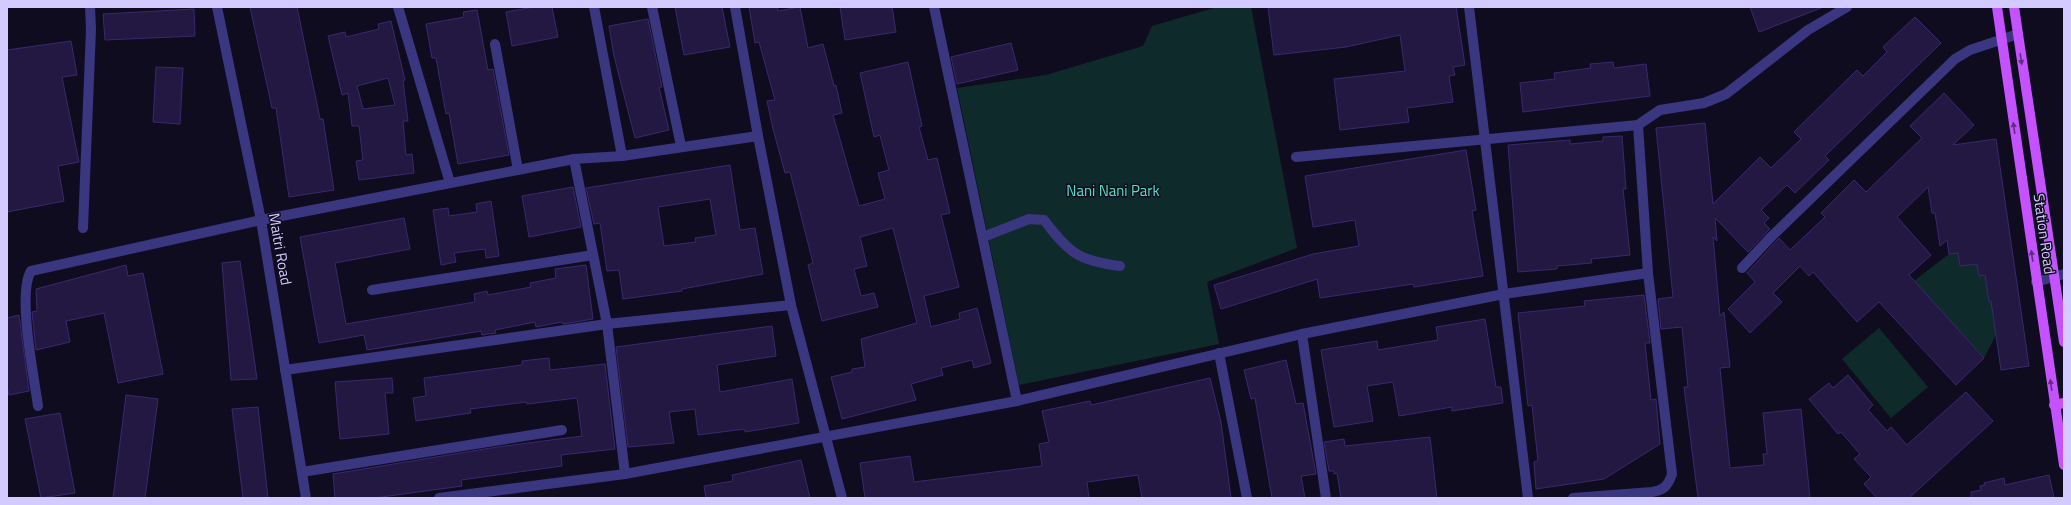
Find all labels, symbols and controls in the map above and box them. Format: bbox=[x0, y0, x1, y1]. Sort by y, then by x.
one-way arrow bbox=[2018, 53, 2024, 66]
one-way arrow bbox=[2011, 121, 2017, 134]
park label: Nani Nani Park bbox=[1066, 179, 1160, 202]
street label: Station Road bbox=[2027, 192, 2062, 276]
street label: Maitri Road bbox=[263, 211, 298, 287]
one-way arrow bbox=[2029, 250, 2035, 262]
one-way arrow bbox=[2048, 379, 2054, 391]

